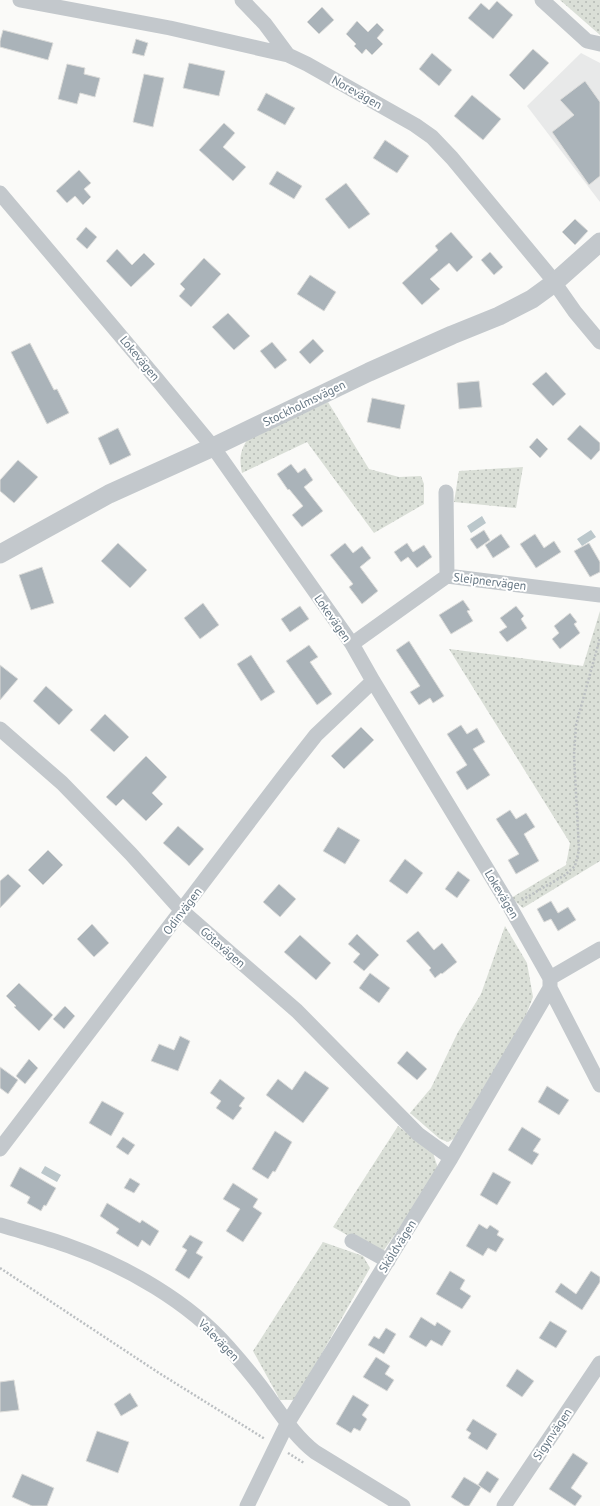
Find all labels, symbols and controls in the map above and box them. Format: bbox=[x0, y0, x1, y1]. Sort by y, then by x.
street label: Norevägen bbox=[329, 72, 385, 112]
street label: Lokevägen bbox=[117, 332, 163, 384]
street label: Stockholmsvägen bbox=[260, 377, 348, 429]
street label: Sleipnervägen bbox=[453, 569, 527, 593]
street label: Lokevägen bbox=[311, 591, 355, 645]
street label: Lokevägen bbox=[482, 867, 522, 921]
street label: Odinvägen bbox=[159, 884, 205, 938]
street label: Götavägen bbox=[197, 923, 249, 971]
street label: Sköldvägen bbox=[375, 1217, 419, 1275]
street label: Valevägen bbox=[195, 1315, 243, 1364]
street label: Sigynvägen bbox=[529, 1405, 575, 1463]

